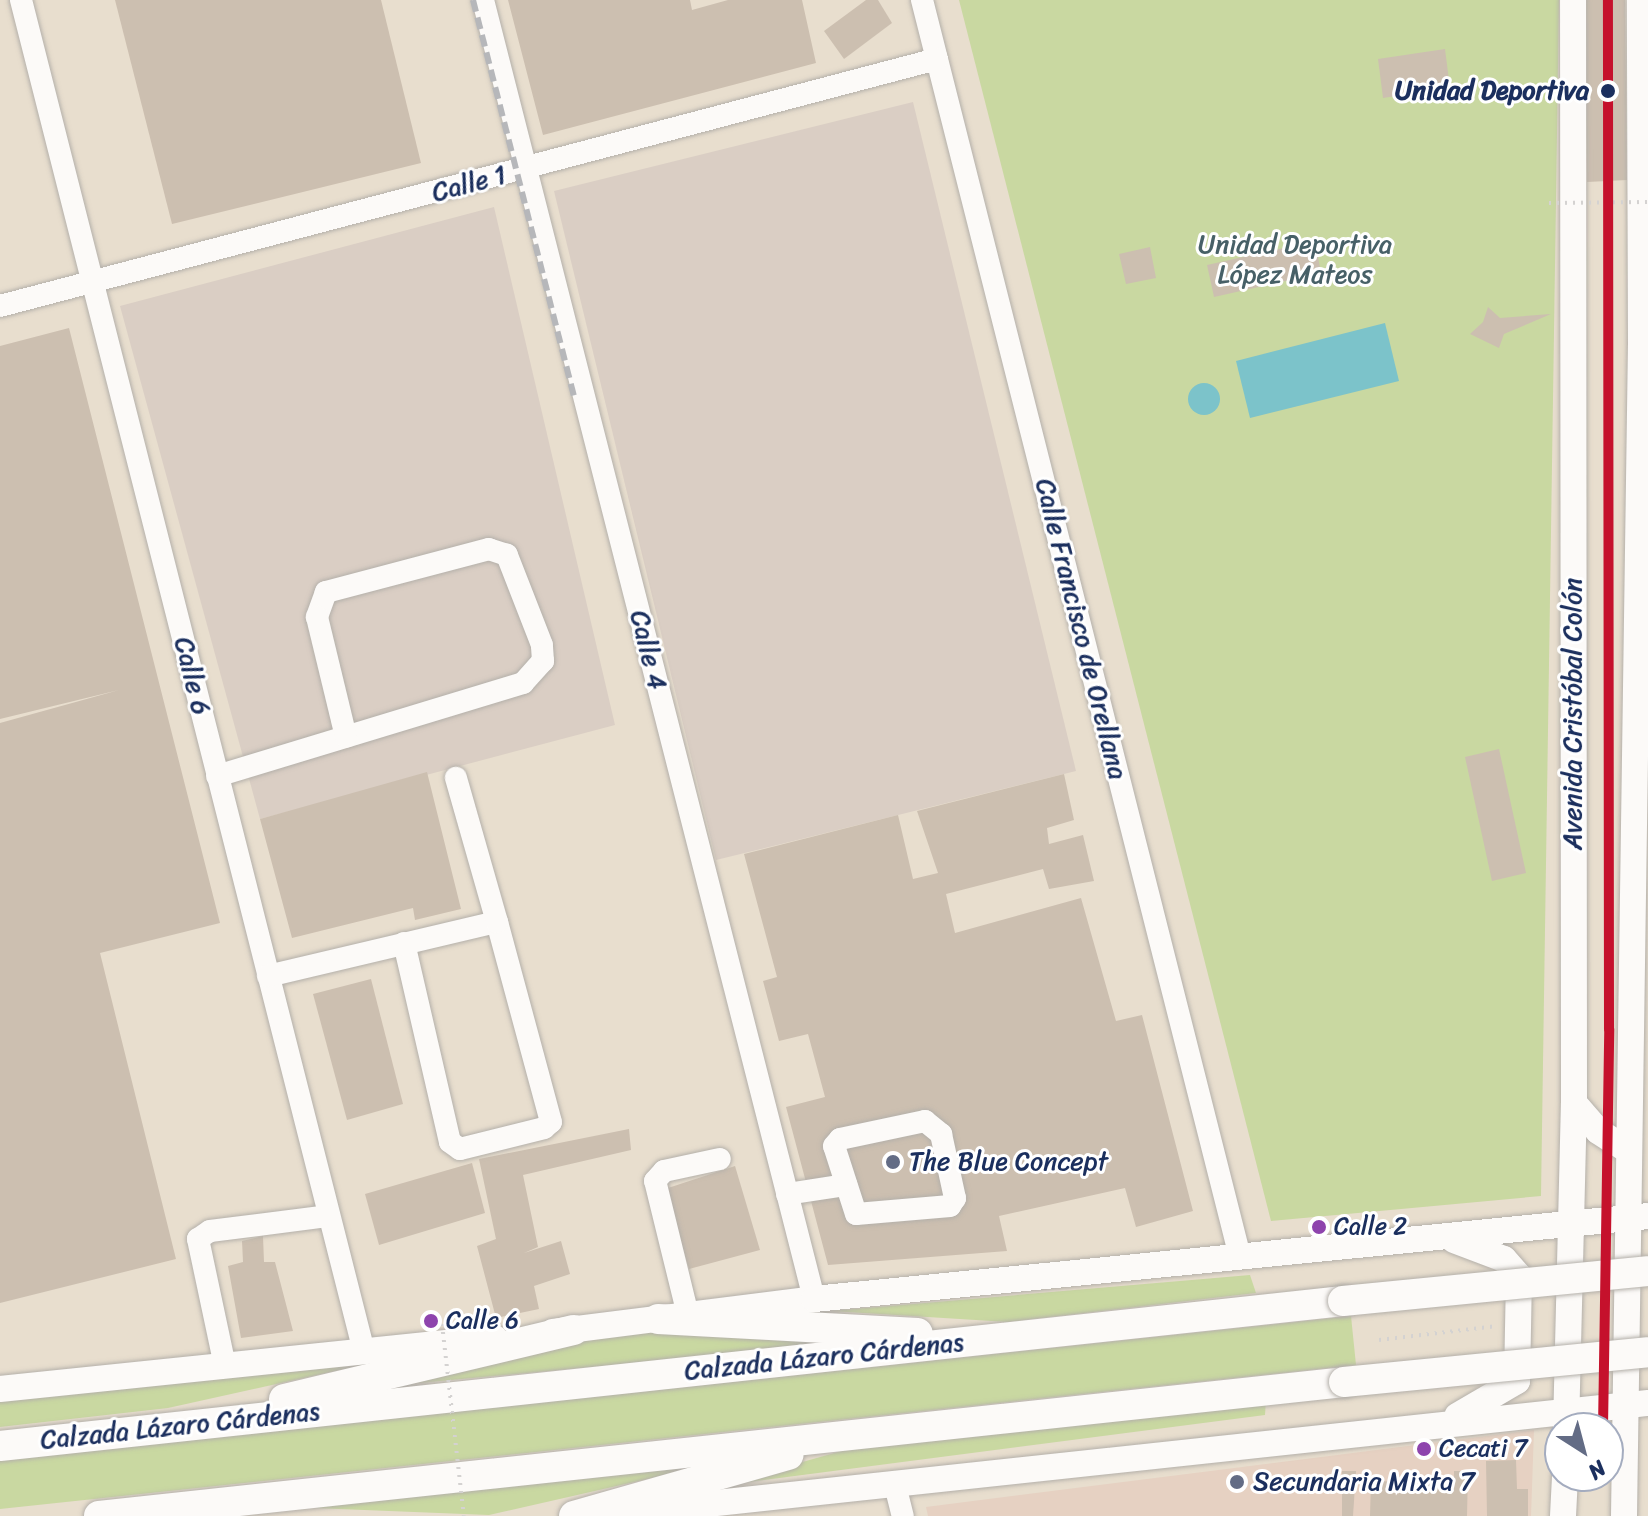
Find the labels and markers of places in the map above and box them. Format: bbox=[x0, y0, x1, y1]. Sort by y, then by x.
place label: Unidad Deportiva bbox=[1394, 75, 1589, 107]
marker: Unidad Deportiva bbox=[1596, 79, 1620, 103]
place label: The Blue Concept bbox=[909, 1146, 1110, 1178]
marker: The Blue Concept bbox=[884, 1153, 902, 1171]
place label: Calle 2 bbox=[1334, 1213, 1407, 1241]
marker: Calle 2 bbox=[1311, 1219, 1327, 1235]
place label: Calle 6 bbox=[446, 1307, 519, 1335]
marker: Calle 6 bbox=[423, 1313, 439, 1329]
place label: Cecati 7 bbox=[1439, 1435, 1527, 1463]
marker: Cecati 7 bbox=[1416, 1441, 1432, 1457]
place label: Secundaria Mixta 7 bbox=[1253, 1466, 1476, 1498]
marker: Secundaria Mixta 7 bbox=[1228, 1473, 1246, 1491]

